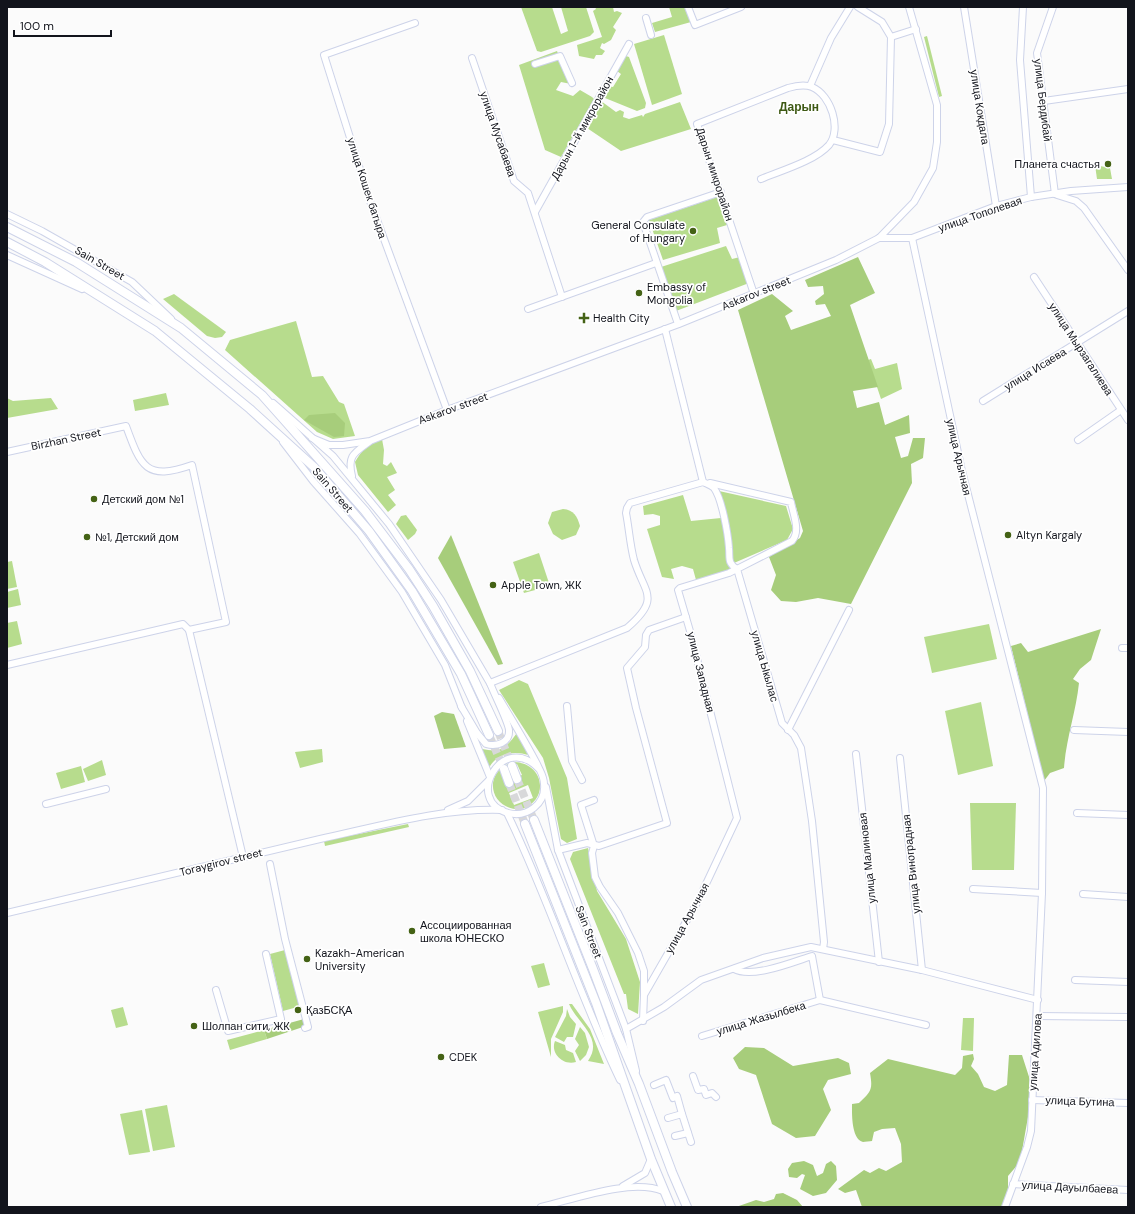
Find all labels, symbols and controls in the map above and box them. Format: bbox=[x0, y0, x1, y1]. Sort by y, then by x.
scale bar bbox=[14, 12, 111, 38]
text: 100 m bbox=[20, 18, 54, 34]
street label: улица Бердибай bbox=[1031, 58, 1055, 142]
street label: улица Кокдала bbox=[967, 69, 993, 146]
street label: Дарын 1-й микрорайон bbox=[548, 74, 616, 182]
street label: улица Мусабаева bbox=[477, 89, 519, 179]
district label: Дарын bbox=[779, 99, 819, 115]
street label: Дарын микрорайон bbox=[693, 125, 737, 223]
street label: улица Кошек батыра bbox=[344, 136, 390, 241]
place label: Планета счастья bbox=[1014, 157, 1100, 171]
marker: Планета счастья bbox=[1103, 159, 1113, 169]
street label: улица Тополевая bbox=[936, 193, 1024, 235]
place label: General Consulate of Hungary bbox=[591, 218, 685, 245]
marker: General Consulate of Hungary bbox=[688, 226, 698, 236]
street label: Sain Street bbox=[73, 243, 127, 283]
street label: Askarov street bbox=[719, 273, 793, 313]
place label: Embassy of Mongolia bbox=[647, 280, 706, 307]
marker: Embassy of Mongolia bbox=[634, 288, 644, 298]
street label: улица Мырзагалиева bbox=[1046, 300, 1117, 399]
place label: Health City bbox=[593, 311, 650, 325]
marker: Health City bbox=[578, 312, 590, 324]
street label: улица Исаева bbox=[1001, 344, 1069, 394]
street label: Askarov street bbox=[416, 389, 490, 427]
street label: улица Арычная bbox=[943, 417, 975, 497]
street label: Birzhan Street bbox=[30, 425, 102, 453]
street label: Sain Street bbox=[310, 464, 356, 516]
place label: Детский дом №1 bbox=[102, 492, 184, 506]
marker: Детский дом №1 bbox=[89, 494, 99, 504]
place label: Altyn Kargaly bbox=[1016, 528, 1082, 542]
place label: №1, Детский дом bbox=[95, 530, 179, 544]
marker: Altyn Kargaly bbox=[1003, 530, 1013, 540]
marker: №1, Детский дом bbox=[82, 532, 92, 542]
place label: Apple Town, ЖК bbox=[501, 578, 582, 592]
marker: Apple Town, ЖК bbox=[488, 580, 498, 590]
street label: улица Ыкылас bbox=[748, 629, 782, 704]
street label: улица Западная bbox=[684, 630, 718, 714]
street label: улица Малиновая bbox=[855, 812, 879, 904]
street label: улица Виноградная bbox=[899, 814, 923, 914]
street label: Toraygirov street bbox=[178, 845, 264, 879]
street label: улица Арычная bbox=[662, 880, 712, 956]
street label: Sain Street bbox=[573, 904, 605, 960]
place label: Ассоциированная школа ЮНЕСКО bbox=[420, 918, 512, 945]
marker: Ассоциированная школа ЮНЕСКО bbox=[407, 926, 417, 936]
place label: Kazakh-American University bbox=[315, 946, 404, 973]
marker: Kazakh-American University bbox=[302, 954, 312, 964]
street label: улица Жазылбека bbox=[715, 998, 808, 1038]
place label: ҚазБСҚА bbox=[306, 1003, 353, 1017]
marker: ҚазБСҚА bbox=[293, 1005, 303, 1015]
street label: улица Адилова bbox=[1025, 1012, 1045, 1091]
place label: Шолпан сити, ЖК bbox=[202, 1019, 290, 1033]
marker: Шолпан сити, ЖК bbox=[189, 1021, 199, 1031]
place label: CDEK bbox=[449, 1050, 478, 1064]
marker: CDEK bbox=[436, 1052, 446, 1062]
street label: улица Бутина bbox=[1045, 1093, 1116, 1109]
street label: улица Дауылбаева bbox=[1021, 1177, 1119, 1197]

